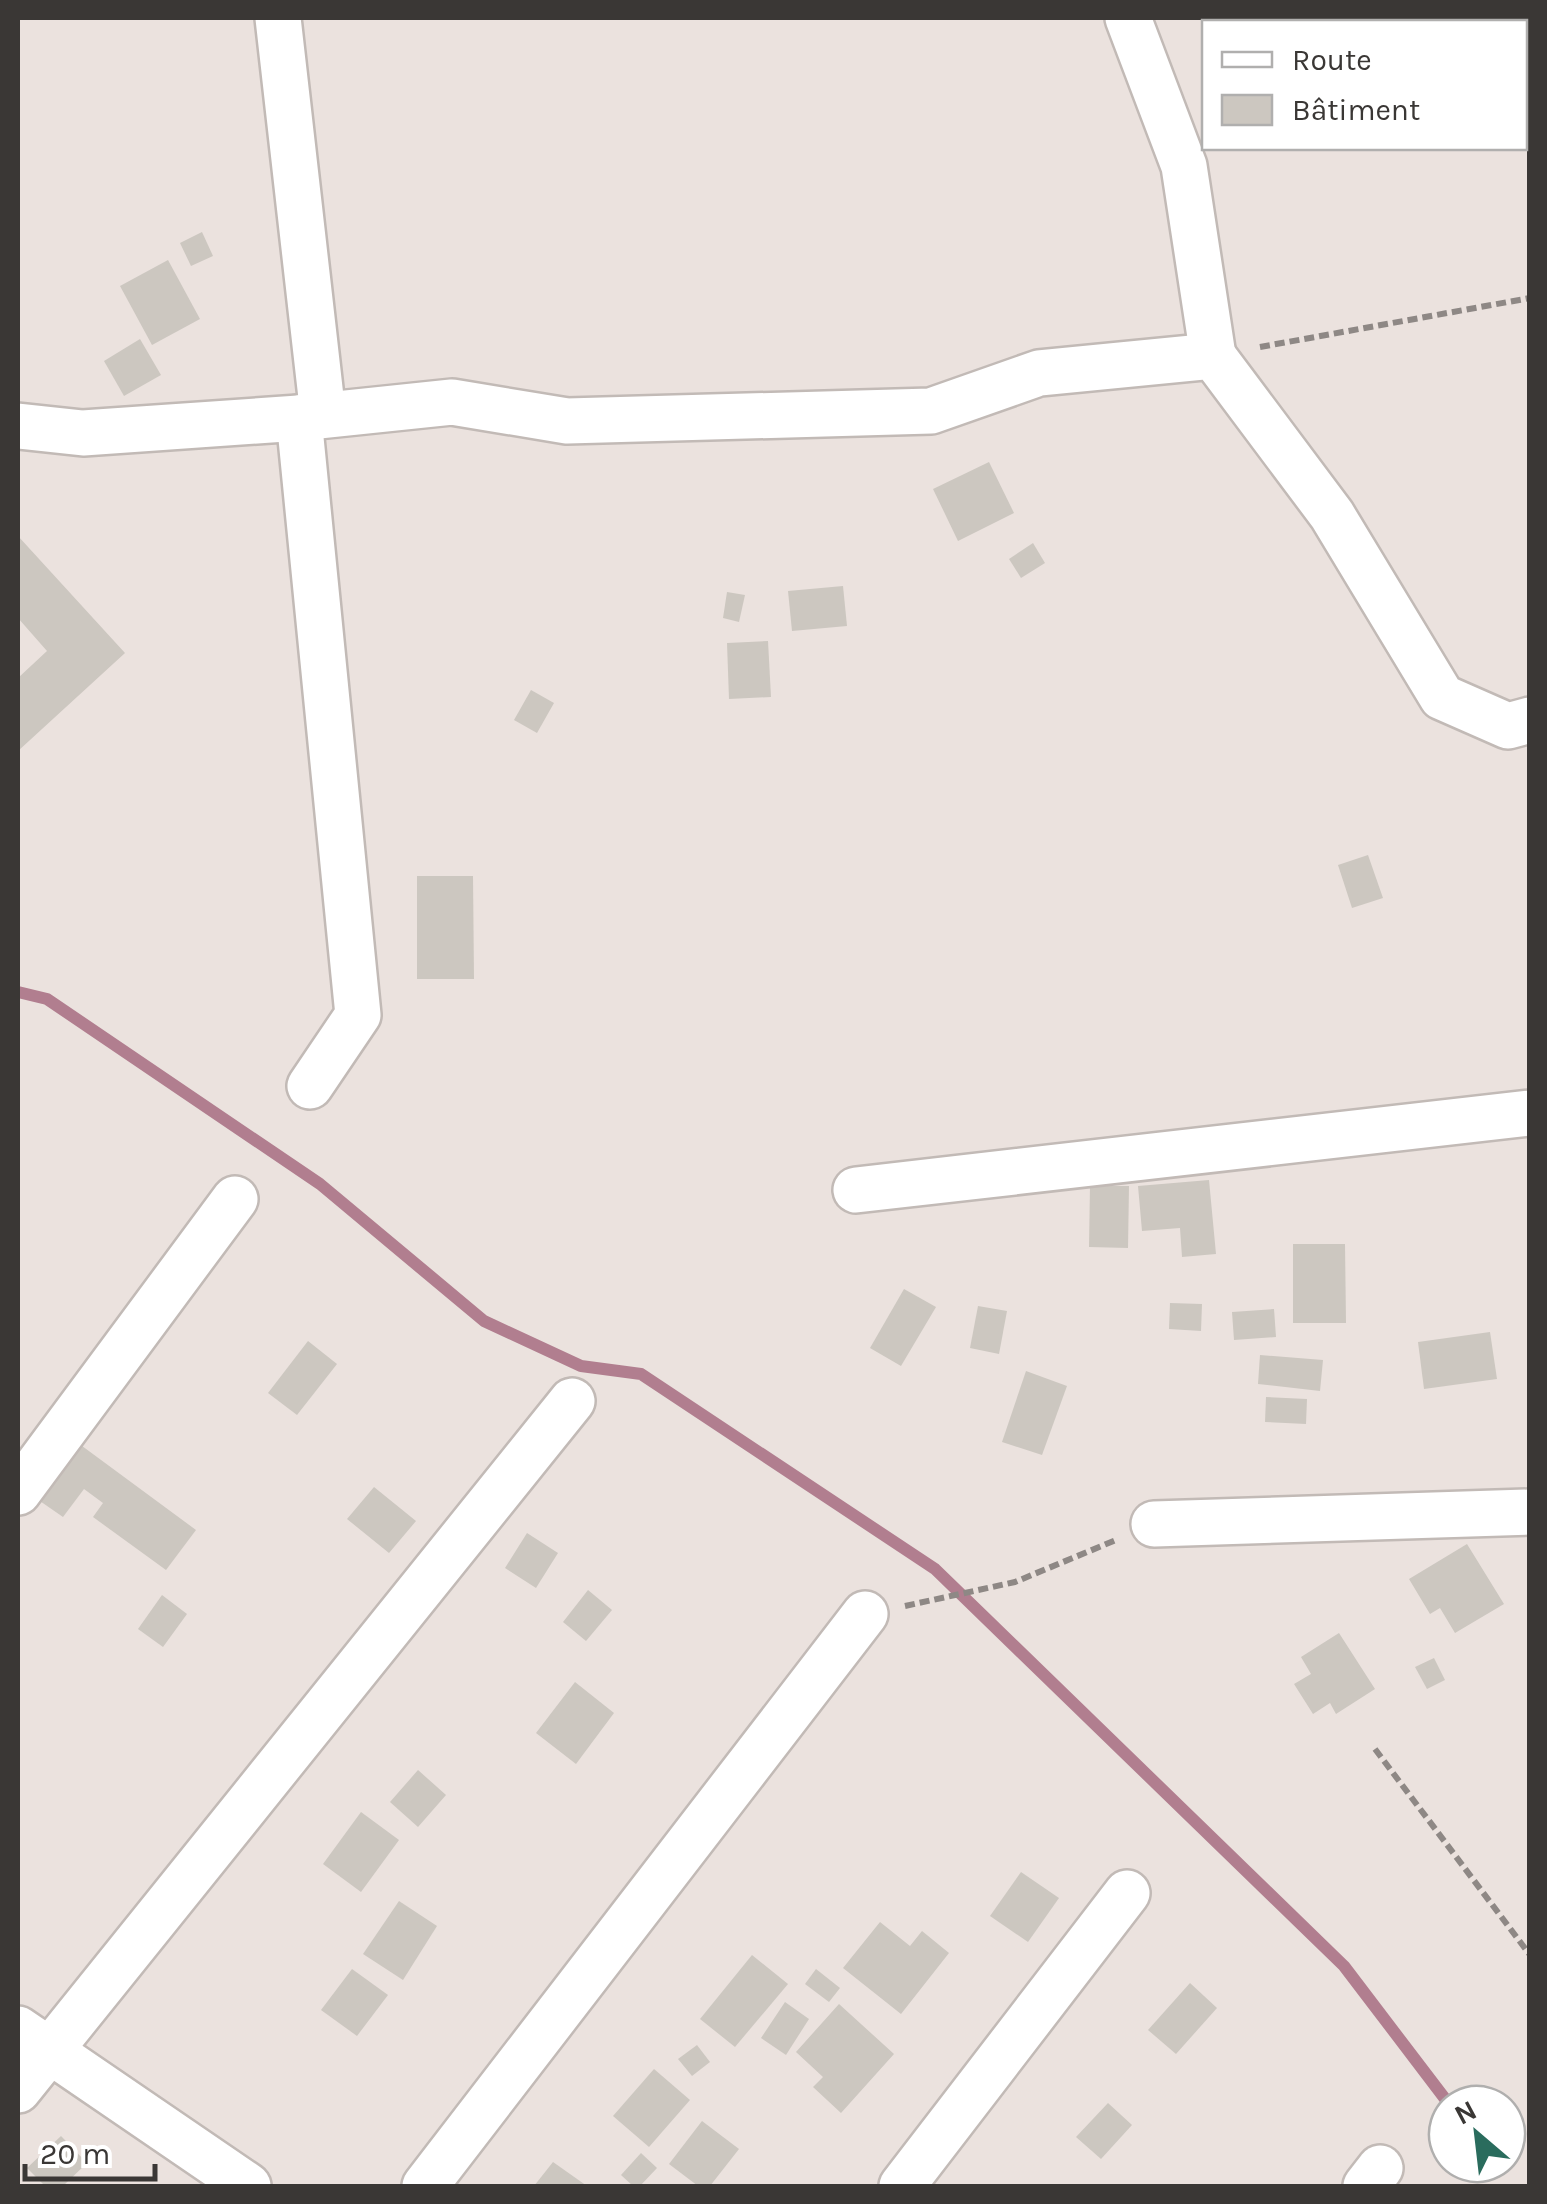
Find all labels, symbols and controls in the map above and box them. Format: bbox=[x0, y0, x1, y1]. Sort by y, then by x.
legend bbox=[1202, 20, 1527, 150]
text: Route bbox=[1292, 42, 1372, 78]
text: Bâtiment bbox=[1292, 92, 1420, 128]
north arrow bbox=[1427, 2084, 1527, 2184]
text: N bbox=[1449, 2093, 1482, 2132]
scale bar bbox=[25, 2119, 155, 2181]
text: 20 m bbox=[40, 2136, 110, 2172]

